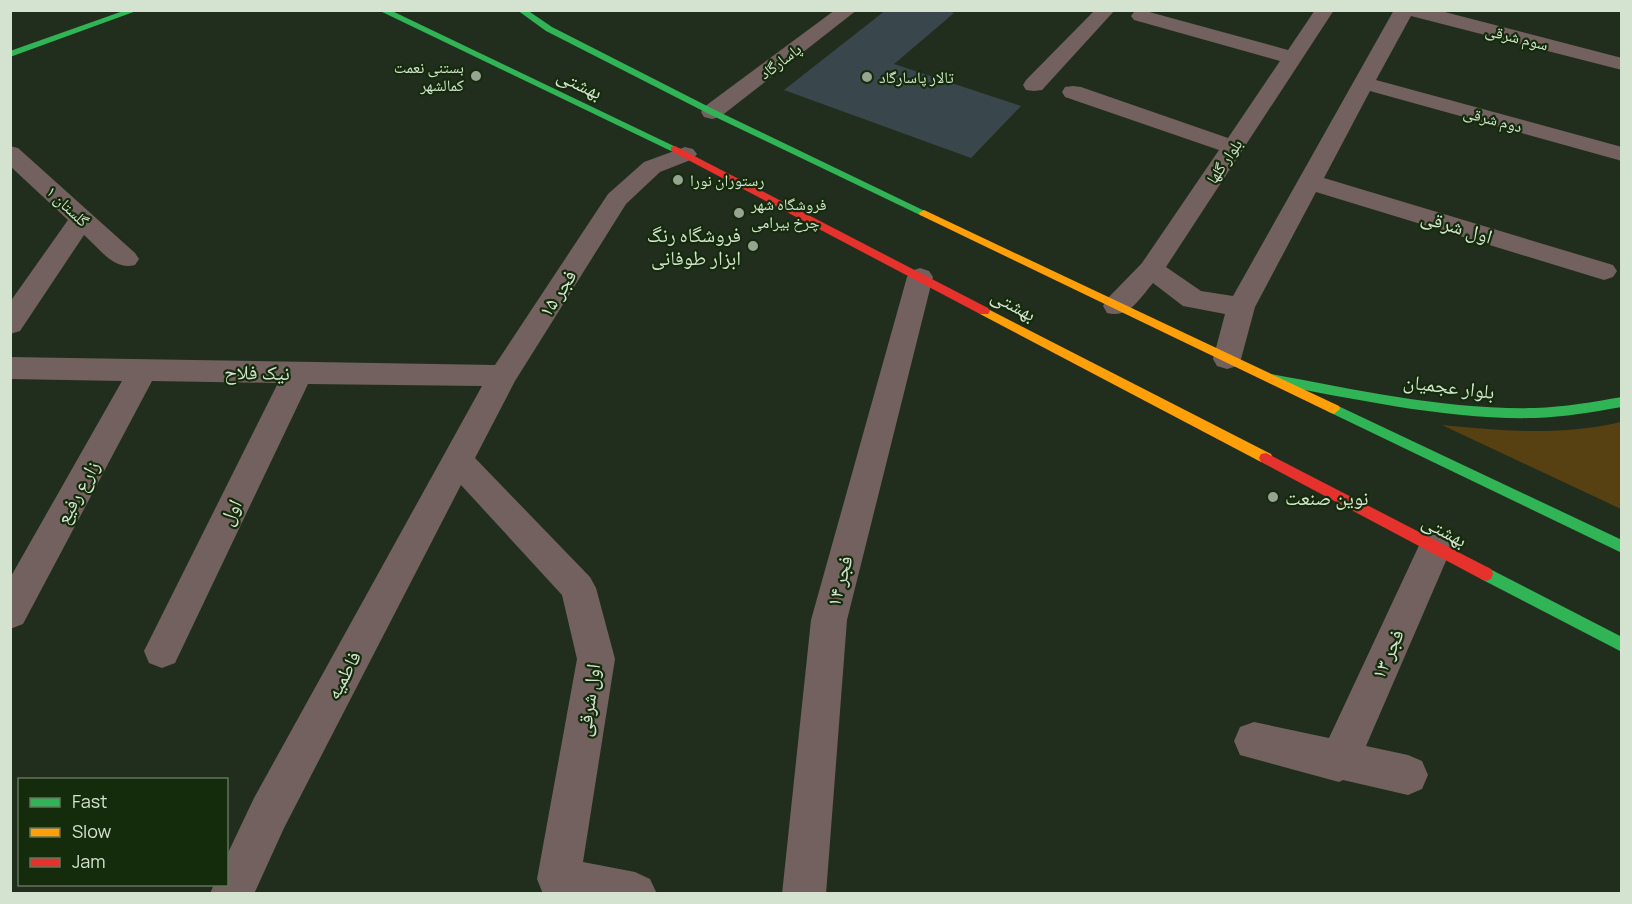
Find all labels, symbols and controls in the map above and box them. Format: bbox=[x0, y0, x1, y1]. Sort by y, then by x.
street label: سوم شرقی bbox=[1483, 19, 1551, 55]
street label: پاسارگاد bbox=[754, 38, 806, 84]
place label: بستنی نعمت کمالشهر bbox=[394, 56, 464, 96]
street label: بهشتی bbox=[553, 61, 607, 105]
place label: تالار پاسارگاد bbox=[879, 66, 954, 88]
marker: بستنی نعمت کمالشهر bbox=[469, 69, 483, 83]
marker: تالار پاسارگاد bbox=[860, 70, 874, 84]
street label: دوم شرقی bbox=[1461, 101, 1525, 137]
street label: بلوار گلها bbox=[1201, 134, 1247, 188]
place label: رستوران نورا bbox=[690, 169, 764, 191]
marker: رستوران نورا bbox=[671, 173, 685, 187]
street label: گلستان ۱ bbox=[42, 181, 94, 232]
place label: فروشگاه شهر چرخ بیرامی bbox=[750, 193, 826, 233]
street label: اول شرقی bbox=[1418, 202, 1496, 250]
marker: فروشگاه شهر چرخ بیرامی bbox=[732, 206, 746, 220]
place label: فروشگاه رنگ ابزار طوفانی bbox=[647, 221, 741, 271]
marker: فروشگاه رنگ ابزار طوفانی bbox=[746, 239, 760, 253]
street label: فجر ۱۵ bbox=[532, 264, 582, 322]
street label: بهشتی bbox=[987, 281, 1041, 327]
street label: نیک فلاح bbox=[224, 358, 290, 386]
street label: بلوار عجمیان bbox=[1402, 367, 1496, 405]
street label: زارع رفیع bbox=[48, 455, 106, 529]
place label: نوین صنعت bbox=[1285, 484, 1369, 511]
marker: نوین صنعت bbox=[1266, 490, 1280, 504]
street label: اول bbox=[212, 494, 248, 530]
street label: بهشتی bbox=[1418, 507, 1472, 553]
street label: فجر ۱۴ bbox=[819, 552, 859, 610]
street label: فجر ۱۳ bbox=[1364, 625, 1410, 683]
street label: فاطمیه bbox=[319, 646, 367, 704]
street label: اول شرقی bbox=[570, 662, 606, 738]
legend bbox=[18, 778, 228, 886]
text: Fast bbox=[72, 789, 107, 813]
text: Slow bbox=[72, 819, 112, 843]
text: Jam bbox=[72, 849, 106, 873]

